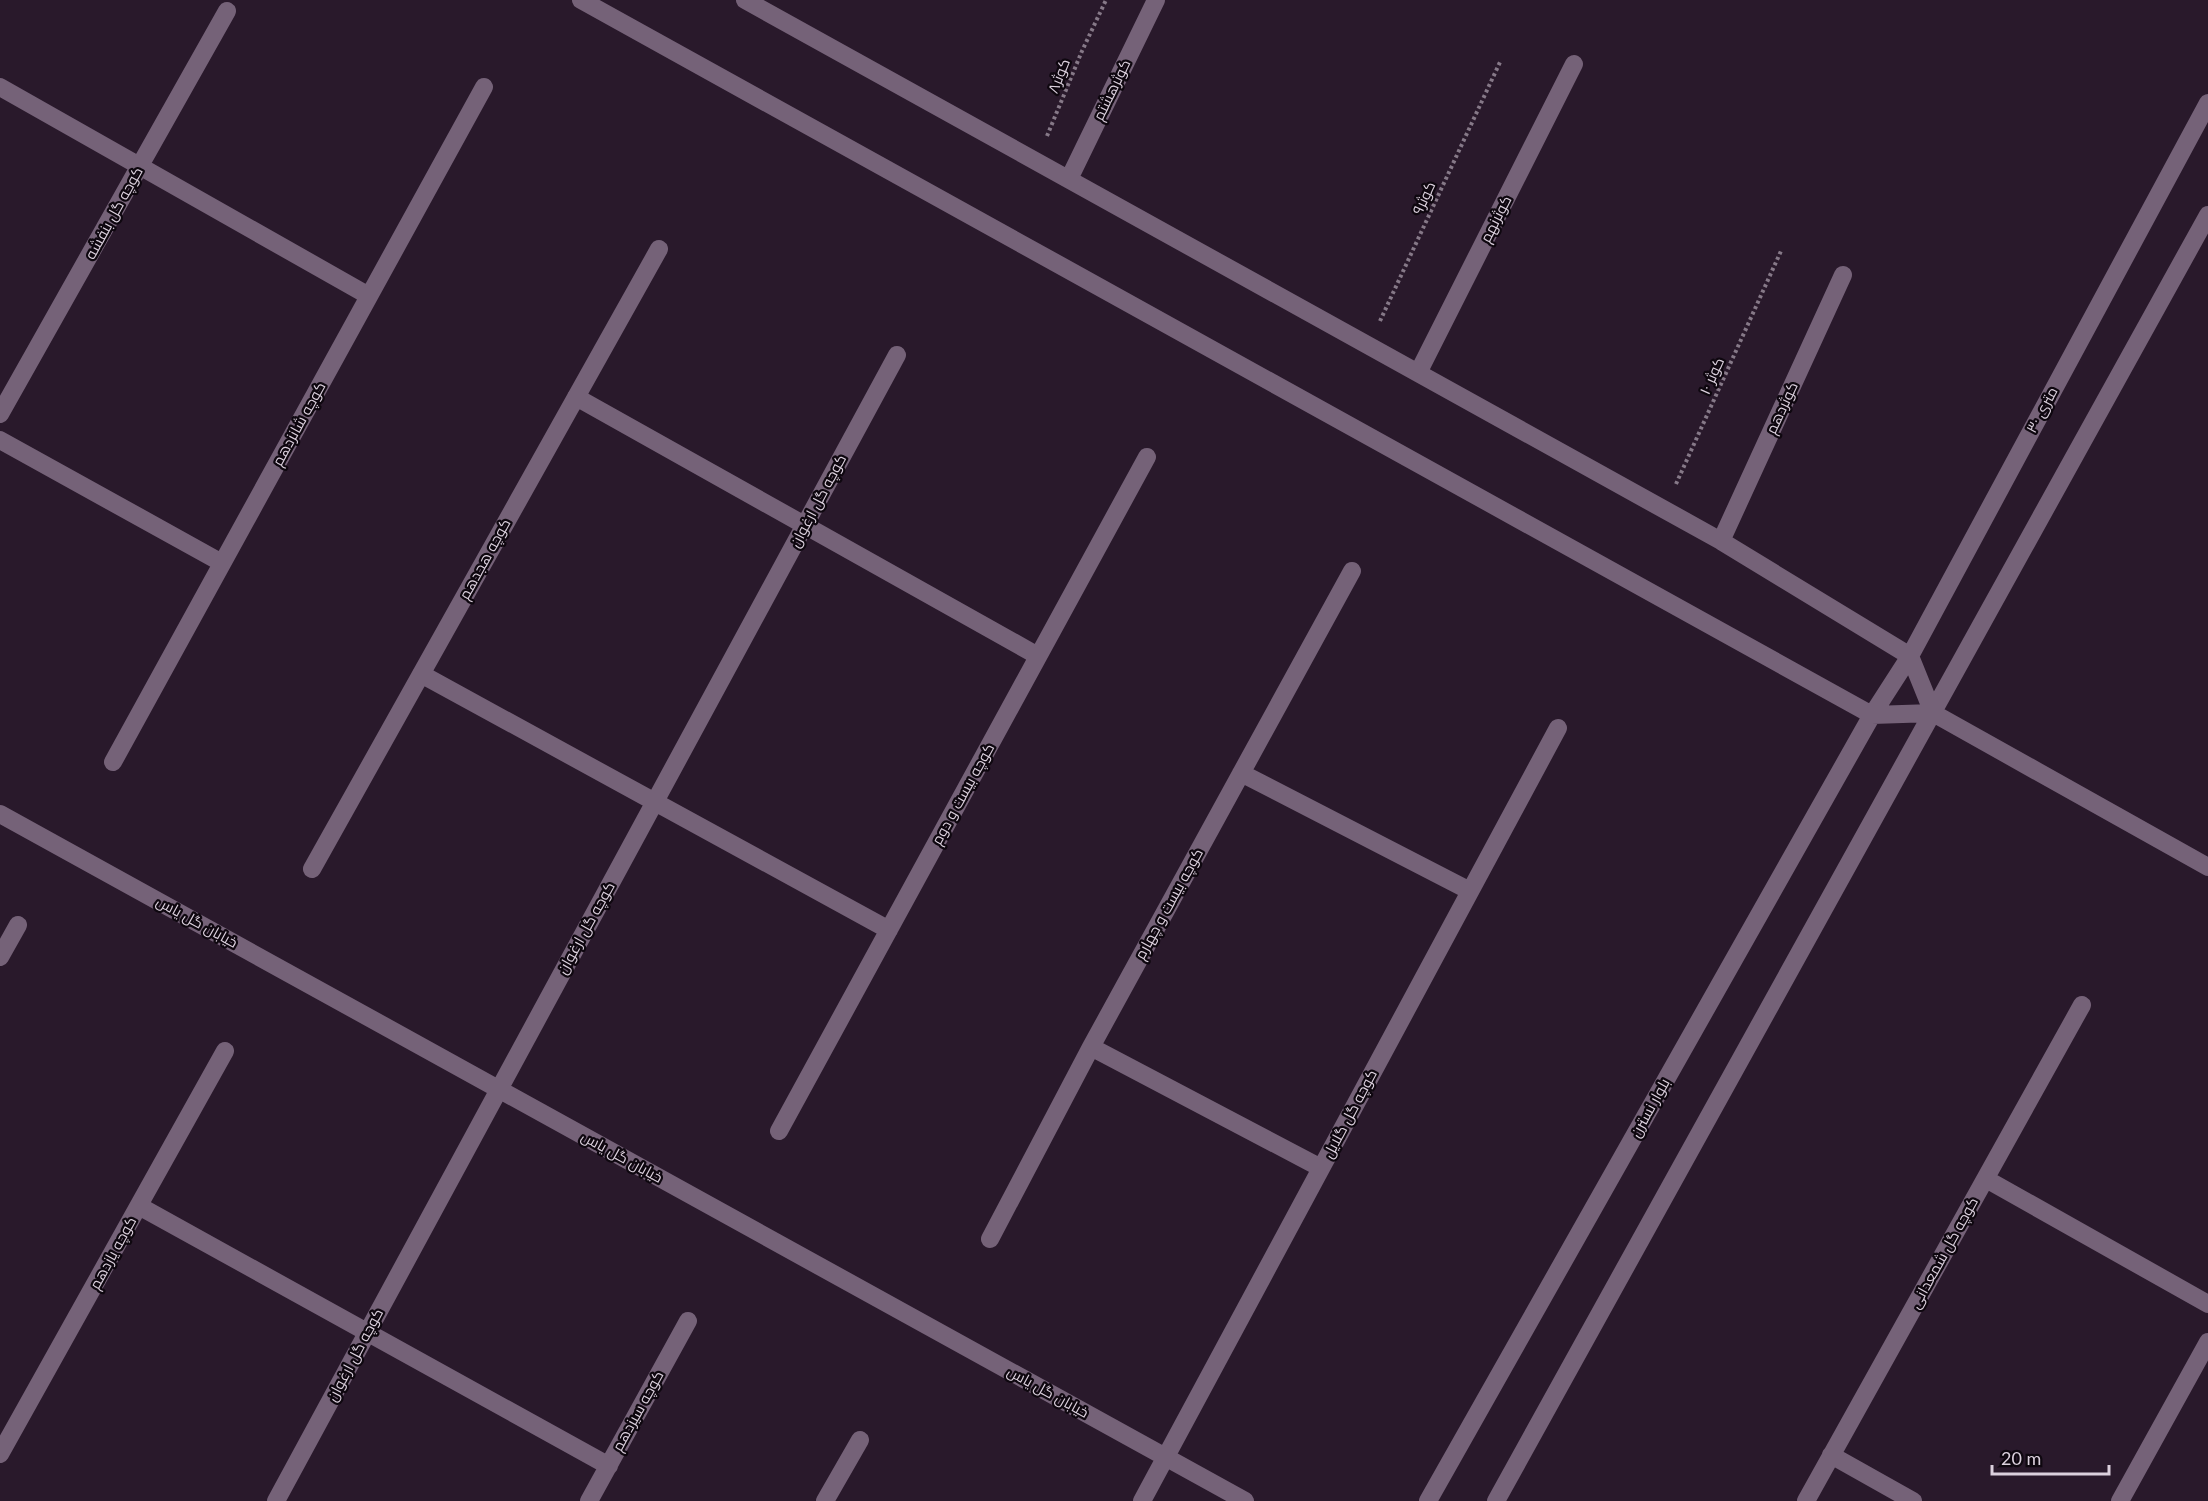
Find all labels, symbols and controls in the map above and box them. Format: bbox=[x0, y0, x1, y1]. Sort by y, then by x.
street label: کوثر۸ bbox=[1043, 56, 1074, 96]
street label: کوثرهشتم bbox=[1089, 56, 1135, 124]
street label: کوچه گل بنفشه bbox=[80, 163, 148, 263]
street label: کوثر۹ bbox=[1408, 178, 1439, 217]
street label: کوثرنهم bbox=[1476, 192, 1516, 246]
street label: کوثر ۱۰ bbox=[1695, 354, 1728, 397]
street label: کوچه شانزدهم bbox=[268, 378, 330, 470]
street label: کوثردهم bbox=[1761, 379, 1803, 437]
street label: ۳۰ متری bbox=[2021, 383, 2063, 437]
street label: کوچه گل ارغوان bbox=[785, 451, 851, 551]
street label: کوچه هجدهم bbox=[455, 515, 515, 603]
street label: کوچه بیست و دوم bbox=[927, 740, 999, 848]
street label: کوچه بیست و چهارم bbox=[1130, 845, 1208, 963]
street label: کوچه گل ارغوان bbox=[552, 878, 620, 978]
street label: خیابان گل یاس bbox=[153, 891, 241, 953]
street label: کوچه گل گلایل bbox=[1318, 1066, 1382, 1162]
street label: بلوار نسترن bbox=[1626, 1075, 1674, 1141]
street label: خیابان گل یاس bbox=[578, 1126, 666, 1188]
street label: کوچه گل شمعدانی bbox=[1905, 1194, 1983, 1312]
street label: کوچه یازدهم bbox=[85, 1213, 141, 1293]
street label: کوچه گل ارغوان bbox=[322, 1305, 388, 1405]
street label: خیابان گل یاس bbox=[1004, 1361, 1092, 1423]
street label: کوچه سیزدهم bbox=[608, 1367, 668, 1455]
scale bar bbox=[1992, 1438, 2109, 1476]
text: 20 m bbox=[2001, 1447, 2041, 1469]

